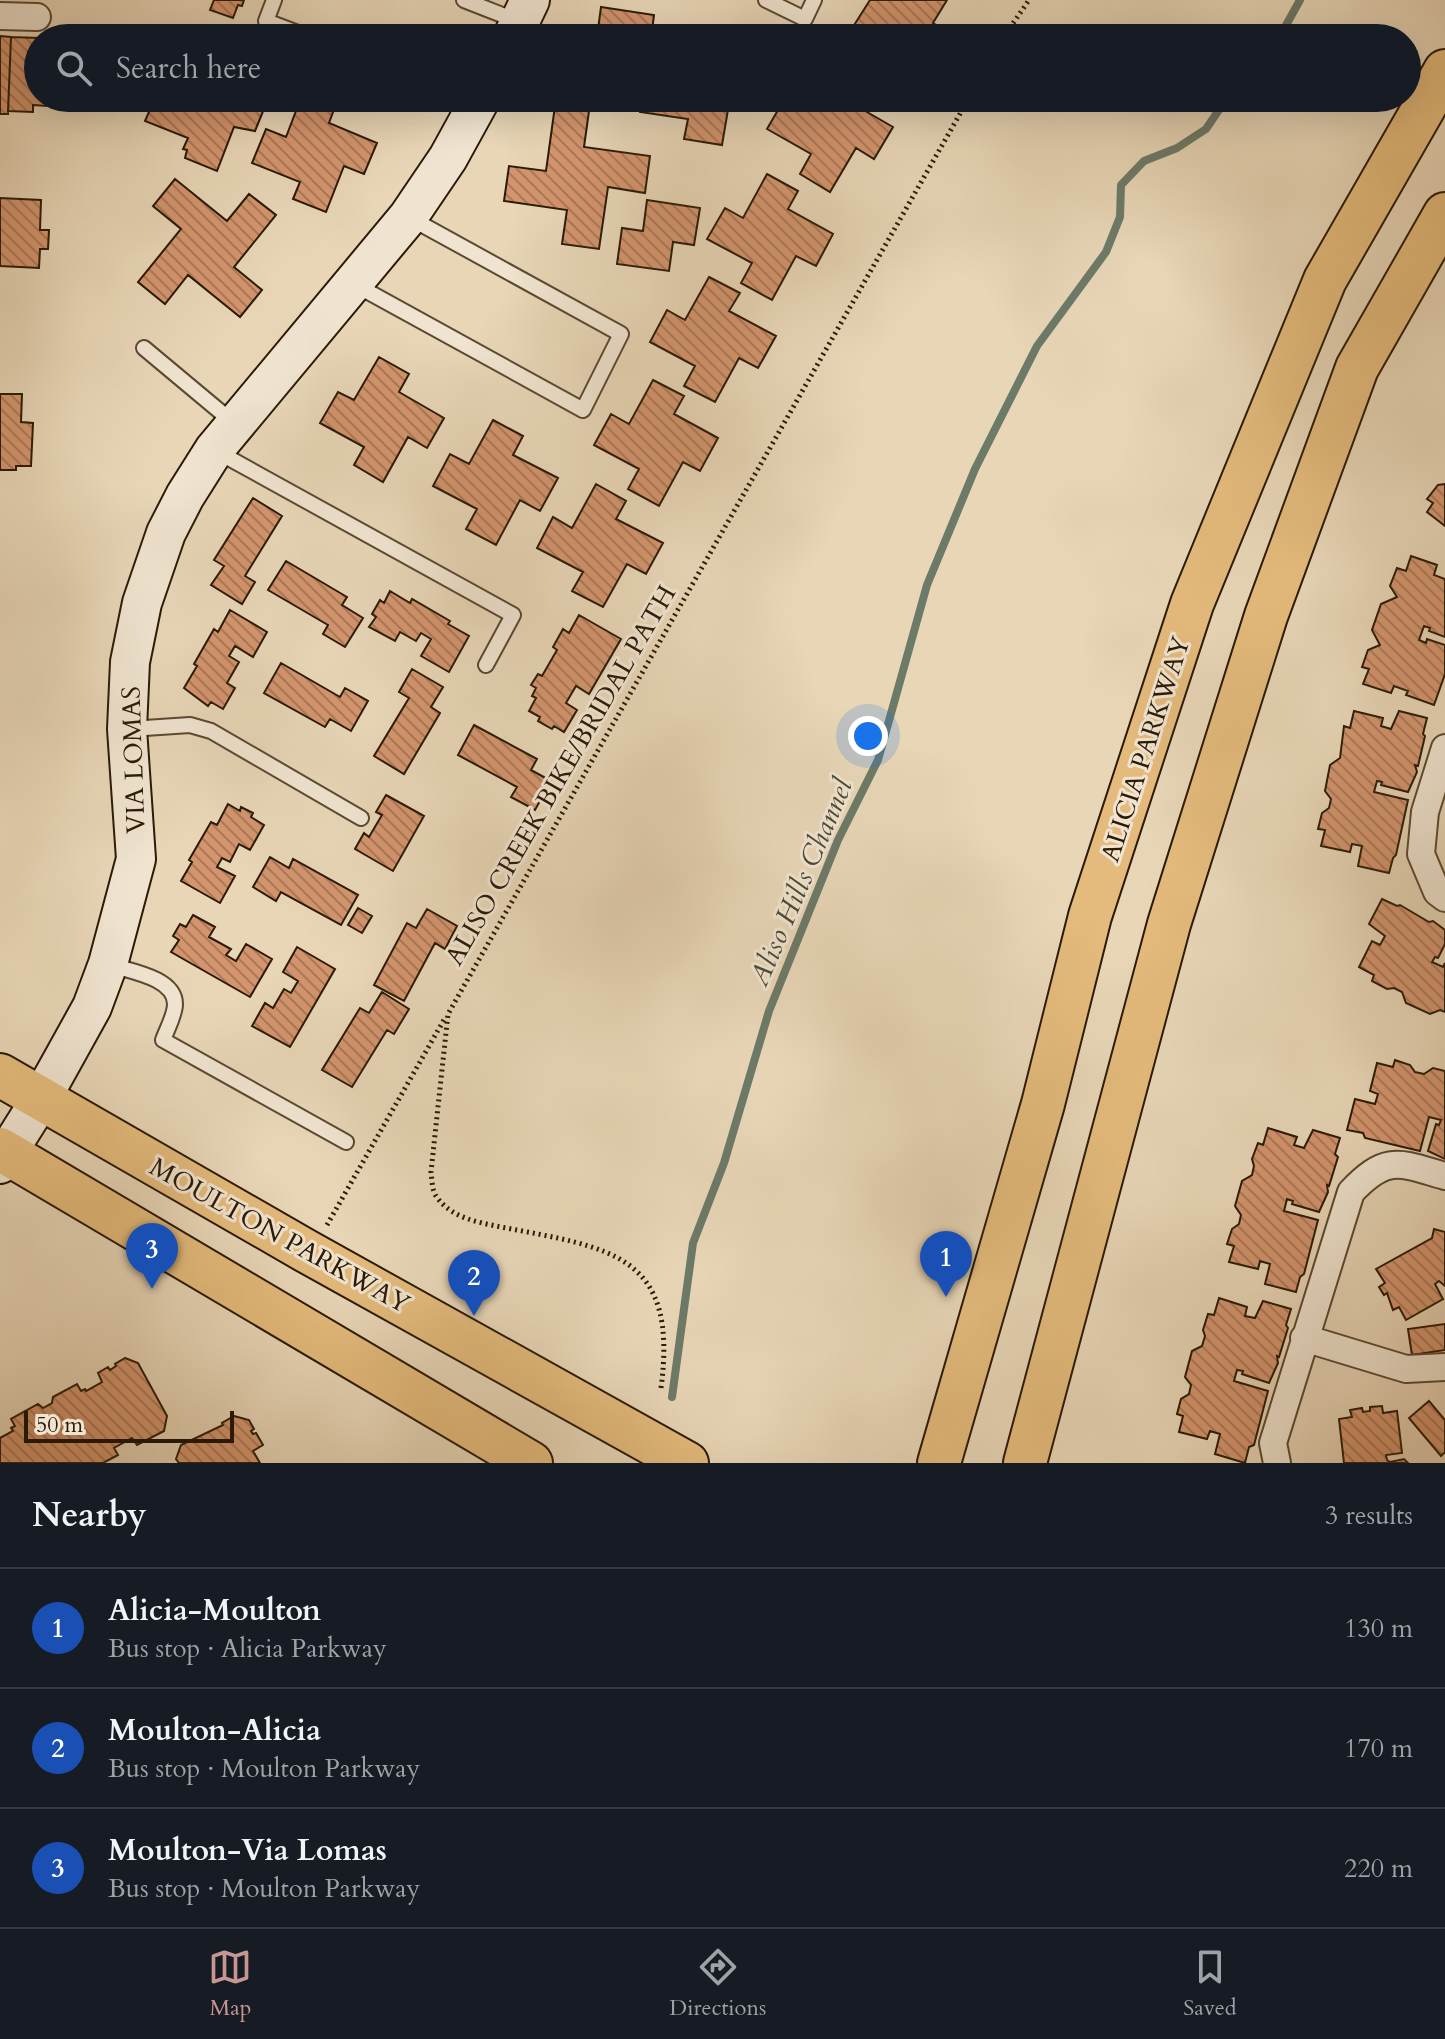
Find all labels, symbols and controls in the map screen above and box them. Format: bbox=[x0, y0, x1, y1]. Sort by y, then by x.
search box bbox=[24, 24, 1421, 112]
icon: search bbox=[52, 46, 96, 90]
text: Search here bbox=[116, 48, 261, 89]
street label: ALISO CREEK BIKE/BRIDAL PATH bbox=[437, 579, 684, 972]
street label: ALICIA PARKWAY bbox=[1092, 631, 1199, 866]
street label: VIA LOMAS bbox=[113, 686, 154, 834]
your location bbox=[848, 716, 888, 756]
water label: Aliso Hills Channel bbox=[740, 772, 862, 993]
street label: MOULTON PARKWAY bbox=[143, 1149, 417, 1322]
pin: 3 bbox=[126, 1223, 178, 1289]
pin: 1 bbox=[920, 1231, 972, 1297]
pin: 2 bbox=[448, 1250, 500, 1316]
scale bar bbox=[24, 1407, 234, 1443]
text: 50 m bbox=[36, 1410, 83, 1440]
text: Nearby bbox=[32, 1492, 147, 1538]
text: 3 results bbox=[1325, 1498, 1413, 1533]
text: Alicia-Moulton bbox=[108, 1590, 321, 1631]
text: 1 bbox=[51, 1611, 65, 1646]
text: 130 m bbox=[1344, 1611, 1413, 1646]
text: Bus stop · Alicia Parkway bbox=[108, 1631, 387, 1666]
text: Moulton-Alicia bbox=[108, 1710, 321, 1751]
text: 2 bbox=[51, 1731, 65, 1766]
text: 170 m bbox=[1344, 1731, 1413, 1766]
text: Bus stop · Moulton Parkway bbox=[108, 1751, 420, 1786]
text: Moulton-Via Lomas bbox=[108, 1830, 387, 1871]
text: 3 bbox=[51, 1851, 65, 1886]
text: 220 m bbox=[1344, 1851, 1413, 1886]
text: Bus stop · Moulton Parkway bbox=[108, 1871, 420, 1906]
tab: Map bbox=[208, 1945, 252, 2023]
tab: Directions bbox=[669, 1945, 766, 2023]
tab: Saved bbox=[1183, 1945, 1237, 2023]

